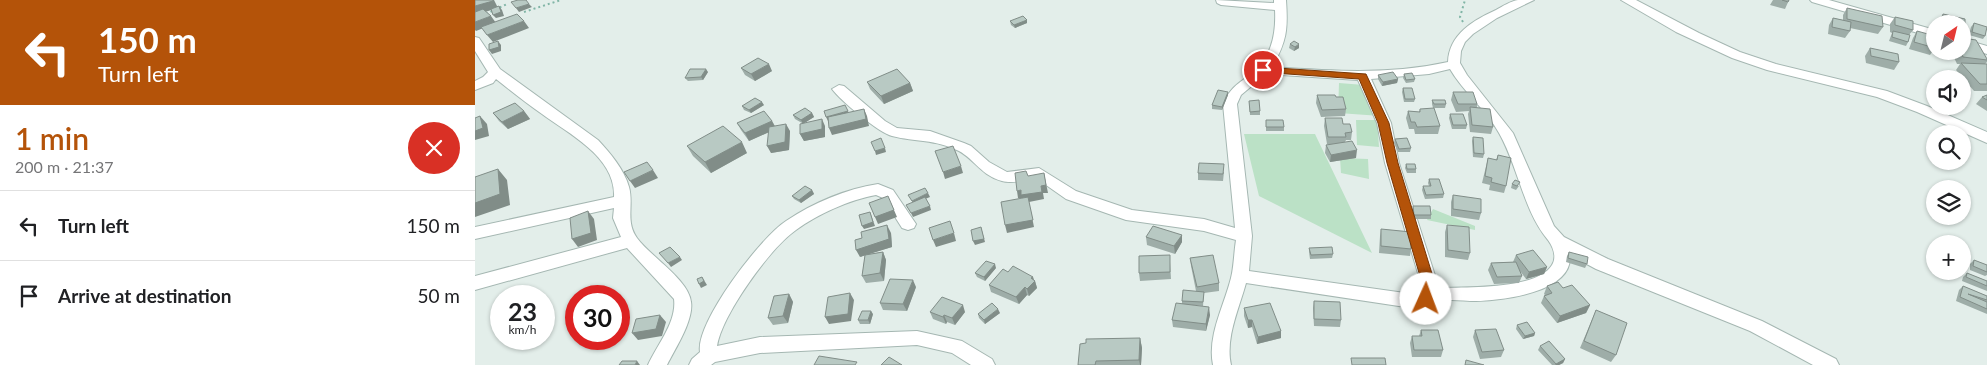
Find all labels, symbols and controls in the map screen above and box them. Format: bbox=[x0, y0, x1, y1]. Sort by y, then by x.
north arrow bbox=[1926, 15, 1971, 60]
map controls bbox=[1926, 15, 1971, 280]
text: 150 m bbox=[98, 18, 197, 60]
icon: left bbox=[15, 20, 80, 85]
pin bbox=[1242, 49, 1284, 91]
icon: arrive bbox=[1249, 56, 1277, 84]
text: Turn left bbox=[98, 60, 179, 87]
button: sound bbox=[1926, 70, 1971, 115]
text: 1 min bbox=[15, 120, 89, 156]
button: close bbox=[408, 122, 460, 174]
button: search bbox=[1926, 125, 1971, 170]
text: 200 m · 21:37 bbox=[15, 157, 114, 176]
button: layers bbox=[1926, 180, 1971, 225]
icon: left bbox=[15, 212, 43, 240]
text: Turn left bbox=[58, 214, 129, 237]
text: 150 m bbox=[406, 214, 460, 237]
button: + bbox=[1926, 235, 1971, 280]
position arrow bbox=[1399, 272, 1451, 324]
icon: arrive bbox=[15, 282, 43, 310]
text: Arrive at destination bbox=[58, 284, 231, 307]
text: 50 m bbox=[417, 284, 460, 307]
speed limit sign: 30 bbox=[565, 285, 630, 350]
text: 23 bbox=[508, 296, 537, 326]
text: km/h bbox=[508, 322, 537, 337]

